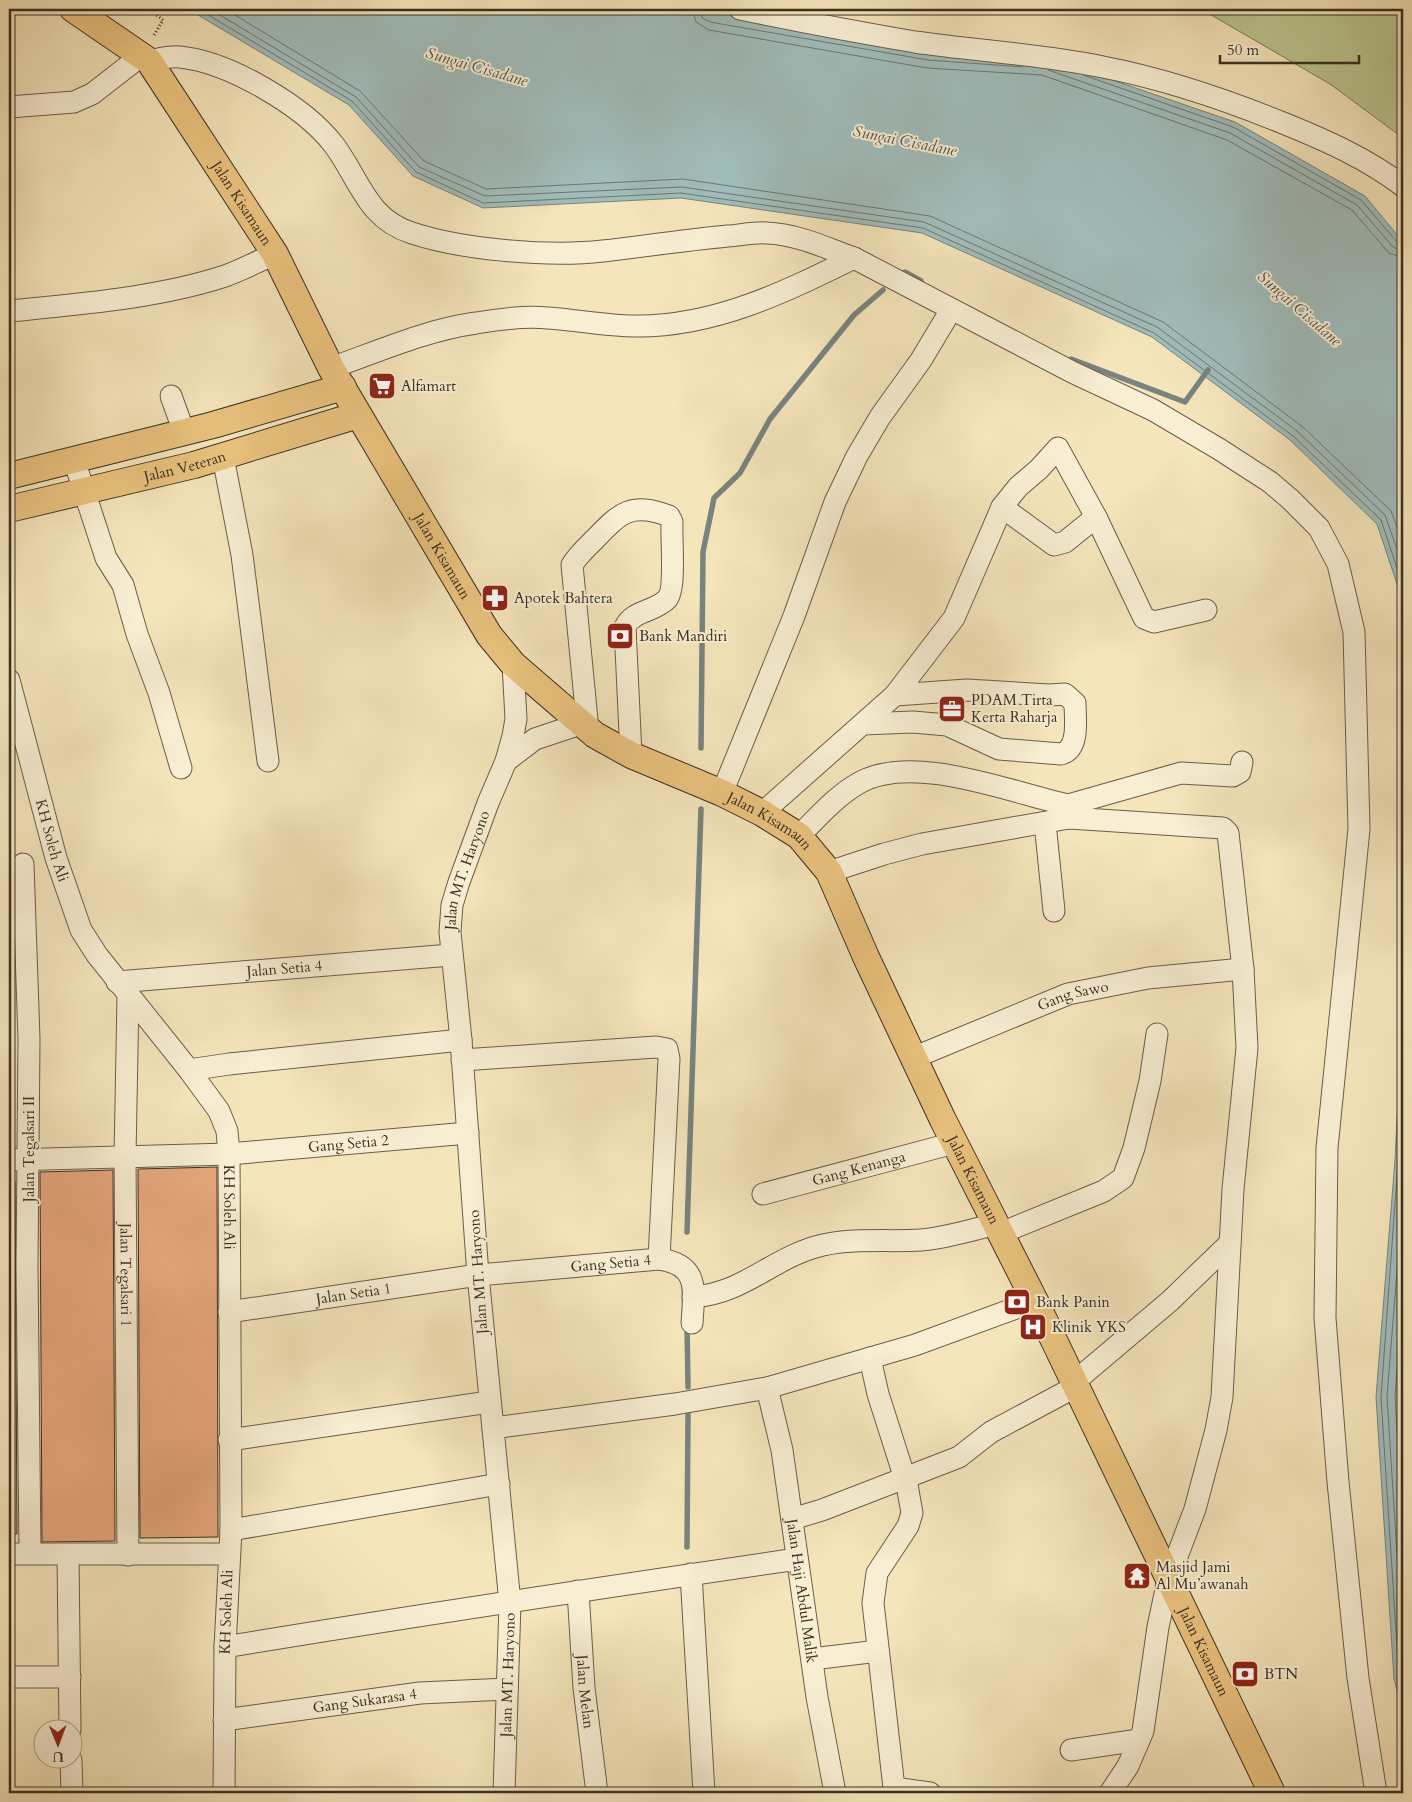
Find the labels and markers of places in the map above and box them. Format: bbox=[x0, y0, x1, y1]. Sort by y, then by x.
supermarket icon: Alfamart bbox=[367, 371, 397, 401]
place label: Alfamart bbox=[401, 376, 456, 396]
pharmacy icon: Apotek Bahtera bbox=[480, 583, 510, 613]
place label: Apotek Bahtera bbox=[514, 588, 613, 608]
bank icon: Bank Mandiri bbox=[605, 621, 635, 651]
place label: Bank Mandiri bbox=[639, 626, 727, 646]
place label: PDAM Tirta Kerta Raharja bbox=[971, 690, 1058, 727]
office icon: PDAM Tirta Kerta Raharja bbox=[937, 694, 967, 724]
bank icon: Bank Panin bbox=[1002, 1287, 1032, 1317]
place label: Bank Panin bbox=[1036, 1292, 1110, 1312]
hospital icon: Klinik YKS bbox=[1018, 1312, 1048, 1342]
place label: Klinik YKS bbox=[1052, 1317, 1126, 1337]
place label: Masjid Jami Al Mu’awanah bbox=[1156, 1557, 1249, 1594]
temple icon: Masjid Jami Al Mu’awanah bbox=[1122, 1561, 1152, 1591]
bank icon: BTN bbox=[1230, 1659, 1260, 1689]
place label: BTN bbox=[1264, 1664, 1298, 1684]

